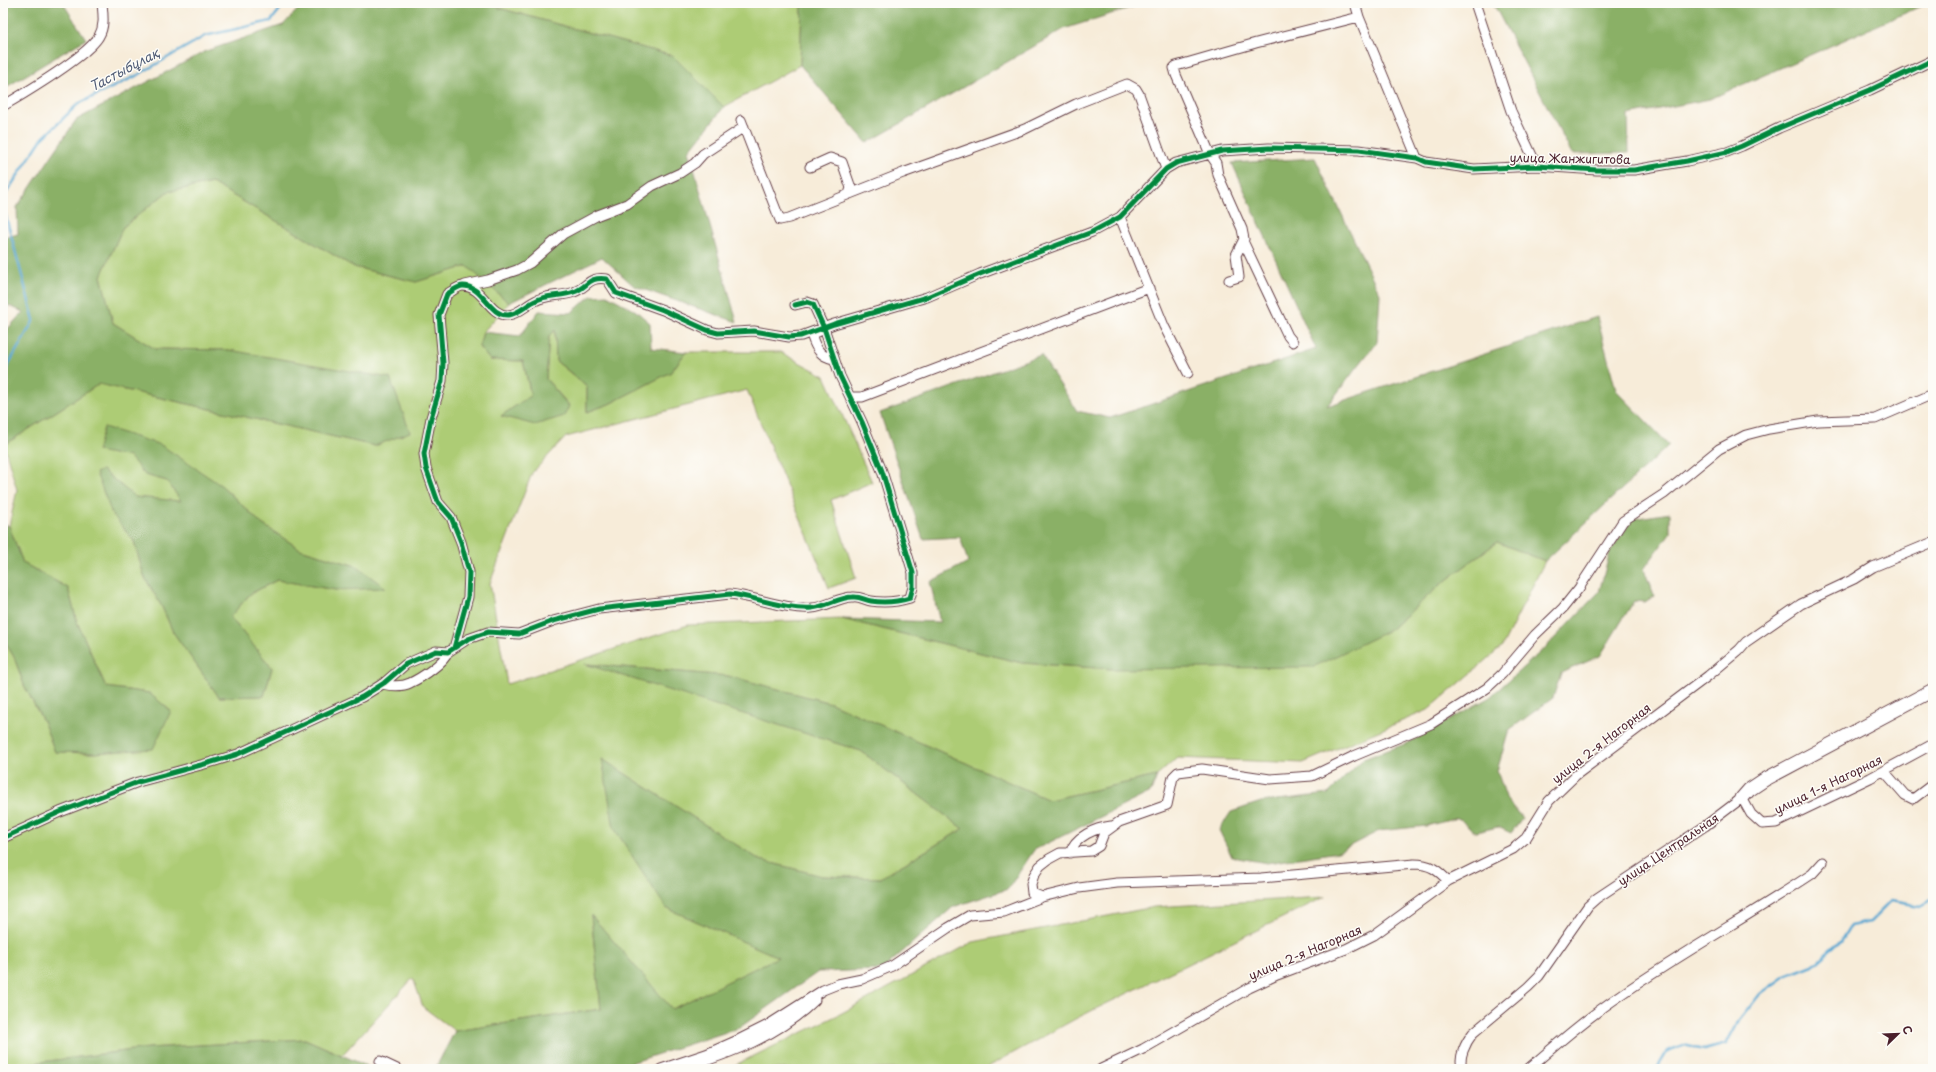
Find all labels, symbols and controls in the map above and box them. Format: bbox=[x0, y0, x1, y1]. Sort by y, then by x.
water label: Тастыбұлақ bbox=[86, 42, 163, 95]
street label: улица Жанжигитова bbox=[1509, 148, 1631, 168]
street label: улица 2-я Нагорная bbox=[1548, 699, 1654, 787]
street label: улица 1-я Нагорная bbox=[1771, 750, 1885, 818]
street label: улица Центральная bbox=[1614, 808, 1722, 890]
street label: улица 2-я Нагорная bbox=[1246, 920, 1364, 984]
north arrow bbox=[1878, 1014, 1918, 1054]
text: С bbox=[1898, 1023, 1917, 1037]

